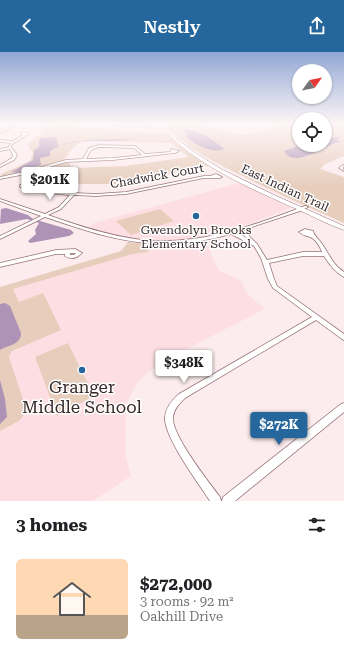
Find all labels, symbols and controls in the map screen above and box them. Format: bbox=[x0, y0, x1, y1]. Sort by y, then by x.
icon: back bbox=[16, 15, 38, 37]
icon: share bbox=[306, 15, 328, 37]
text: Nestly bbox=[144, 16, 200, 37]
north arrow bbox=[292, 64, 332, 104]
map controls bbox=[292, 64, 332, 152]
button: locate bbox=[292, 112, 332, 152]
street label: Chadwick Court bbox=[109, 161, 205, 191]
street label: East Indian Trail bbox=[239, 162, 331, 215]
pin: $201K bbox=[22, 167, 78, 201]
text: $201K bbox=[30, 172, 70, 187]
marker: Gwendolyn Brooks Elementary School bbox=[191, 211, 201, 221]
place label: Gwendolyn Brooks Elementary School bbox=[141, 223, 252, 251]
pin: $348K bbox=[156, 350, 212, 384]
text: $348K bbox=[164, 355, 204, 370]
marker: Granger Middle School bbox=[77, 365, 87, 375]
place label: Granger Middle School bbox=[22, 377, 142, 417]
pin: $272K bbox=[251, 412, 307, 446]
text: $272K bbox=[259, 417, 299, 432]
icon: filters bbox=[306, 514, 328, 536]
text: 3 homes bbox=[16, 515, 87, 535]
text: $272,000 bbox=[140, 574, 212, 594]
icon: home bbox=[48, 575, 96, 623]
text: 3 rooms · 92 m² bbox=[140, 594, 234, 609]
text: Oakhill Drive bbox=[140, 609, 223, 624]

